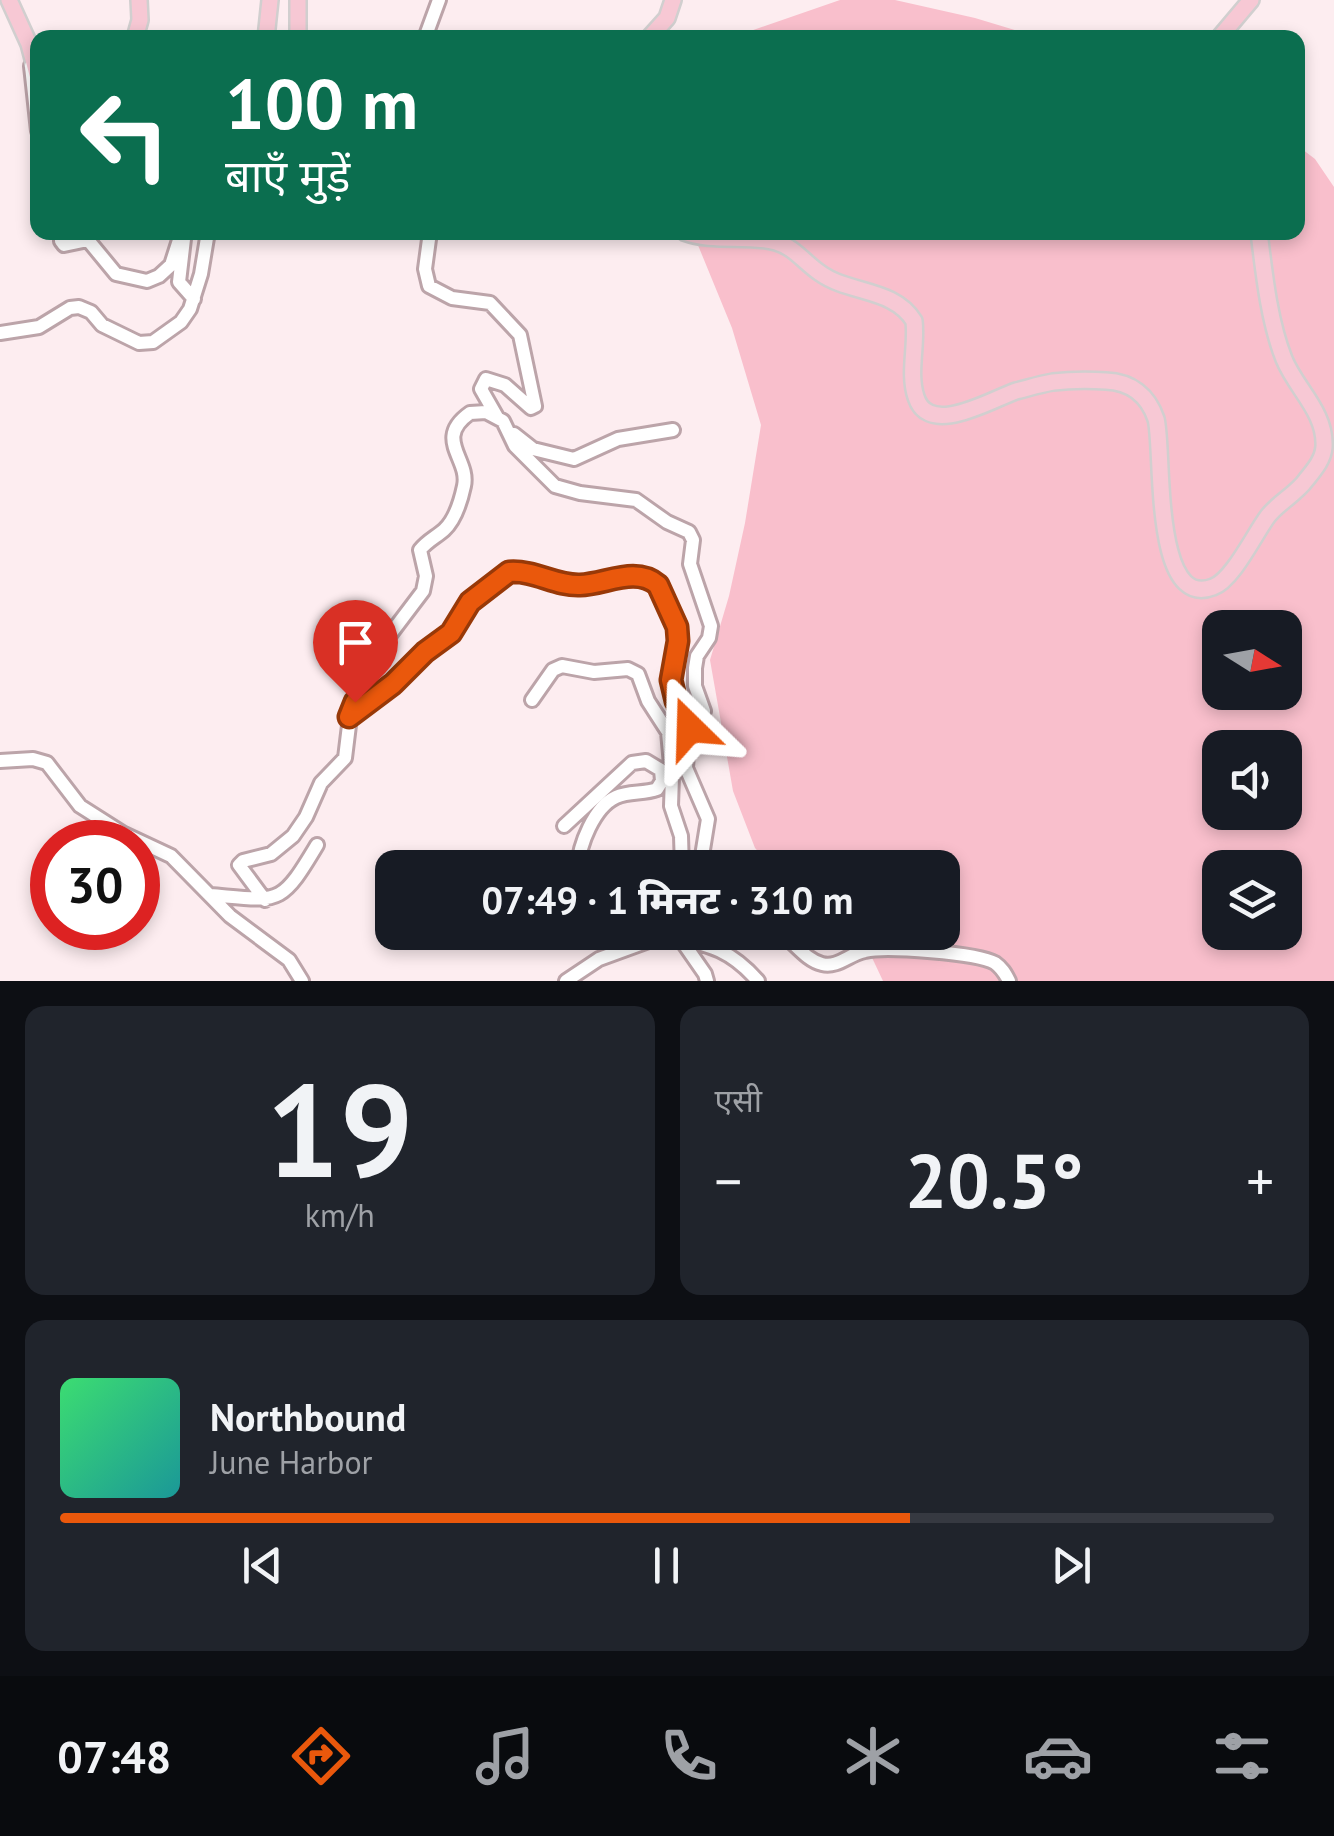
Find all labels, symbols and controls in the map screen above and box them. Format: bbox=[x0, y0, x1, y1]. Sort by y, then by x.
text: 100 m bbox=[225, 58, 418, 148]
icon: left bbox=[60, 70, 190, 200]
text: बाएँ मुड़ें bbox=[225, 146, 350, 204]
pin bbox=[313, 600, 398, 703]
north arrow bbox=[1202, 610, 1302, 710]
map controls bbox=[1202, 610, 1302, 950]
icon: arrive bbox=[328, 615, 383, 670]
position arrow bbox=[638, 676, 742, 780]
button: sound bbox=[1202, 730, 1302, 830]
speed limit sign: 30 bbox=[30, 820, 160, 950]
button: layers bbox=[1202, 850, 1302, 950]
text: 07:49 · 1 मिनट · 310 m bbox=[482, 875, 853, 924]
text: 19 bbox=[266, 1045, 413, 1213]
text: एसी bbox=[715, 1079, 762, 1121]
text: 20.5° bbox=[905, 1132, 1084, 1229]
text: − bbox=[715, 1145, 742, 1216]
text: + bbox=[1246, 1145, 1274, 1216]
text: km/h bbox=[305, 1194, 375, 1236]
text: Northbound bbox=[210, 1392, 406, 1441]
text: June Harbor bbox=[210, 1441, 372, 1483]
icon: previous bbox=[235, 1538, 290, 1593]
icon: pause bbox=[639, 1538, 694, 1593]
icon: next bbox=[1044, 1538, 1099, 1593]
icon: directions bbox=[286, 1721, 356, 1791]
icon: music bbox=[470, 1721, 540, 1791]
icon: phone bbox=[654, 1721, 724, 1791]
icon: climate bbox=[838, 1721, 908, 1791]
icon: car bbox=[1023, 1721, 1093, 1791]
icon: filters bbox=[1207, 1721, 1277, 1791]
text: 07:48 bbox=[57, 1727, 171, 1785]

